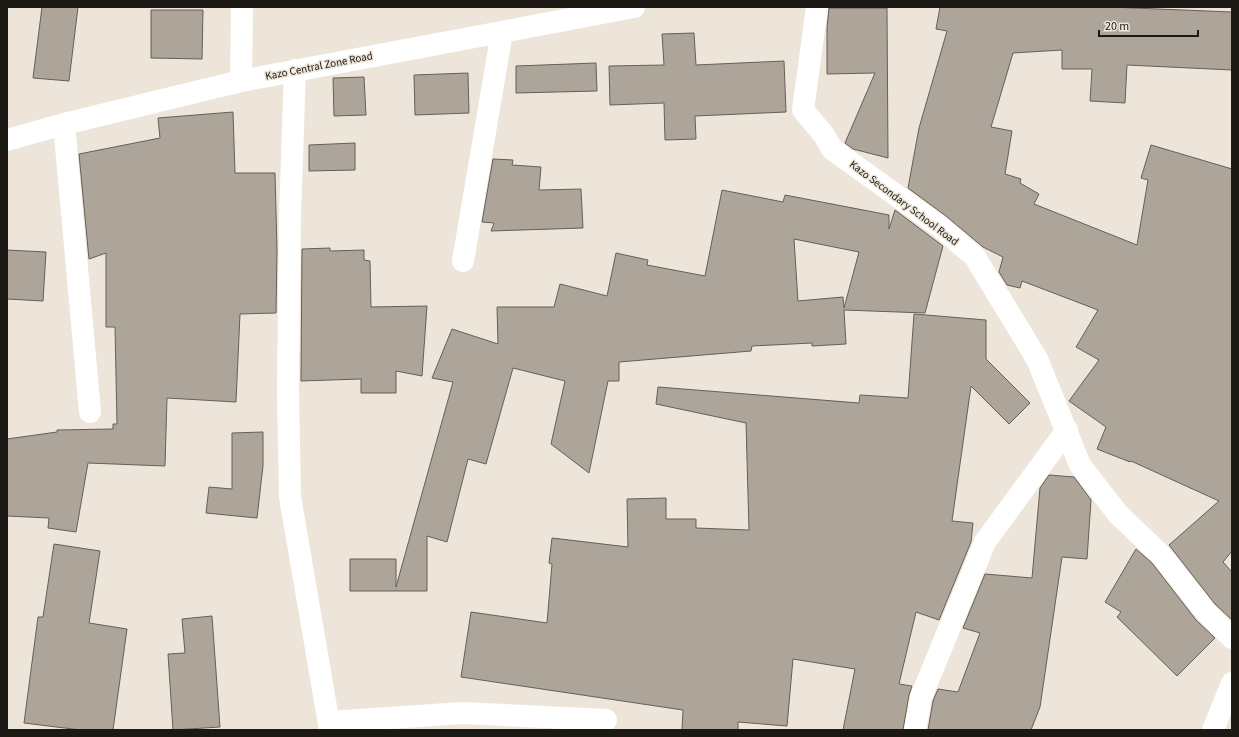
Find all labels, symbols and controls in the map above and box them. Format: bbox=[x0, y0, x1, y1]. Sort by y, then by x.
scale bar bbox=[1099, 12, 1198, 38]
text: 20 m bbox=[1105, 18, 1129, 35]
street label: Kazo Central Zone Road bbox=[264, 48, 374, 84]
street label: Kazo Secondary School Road bbox=[846, 157, 962, 249]

